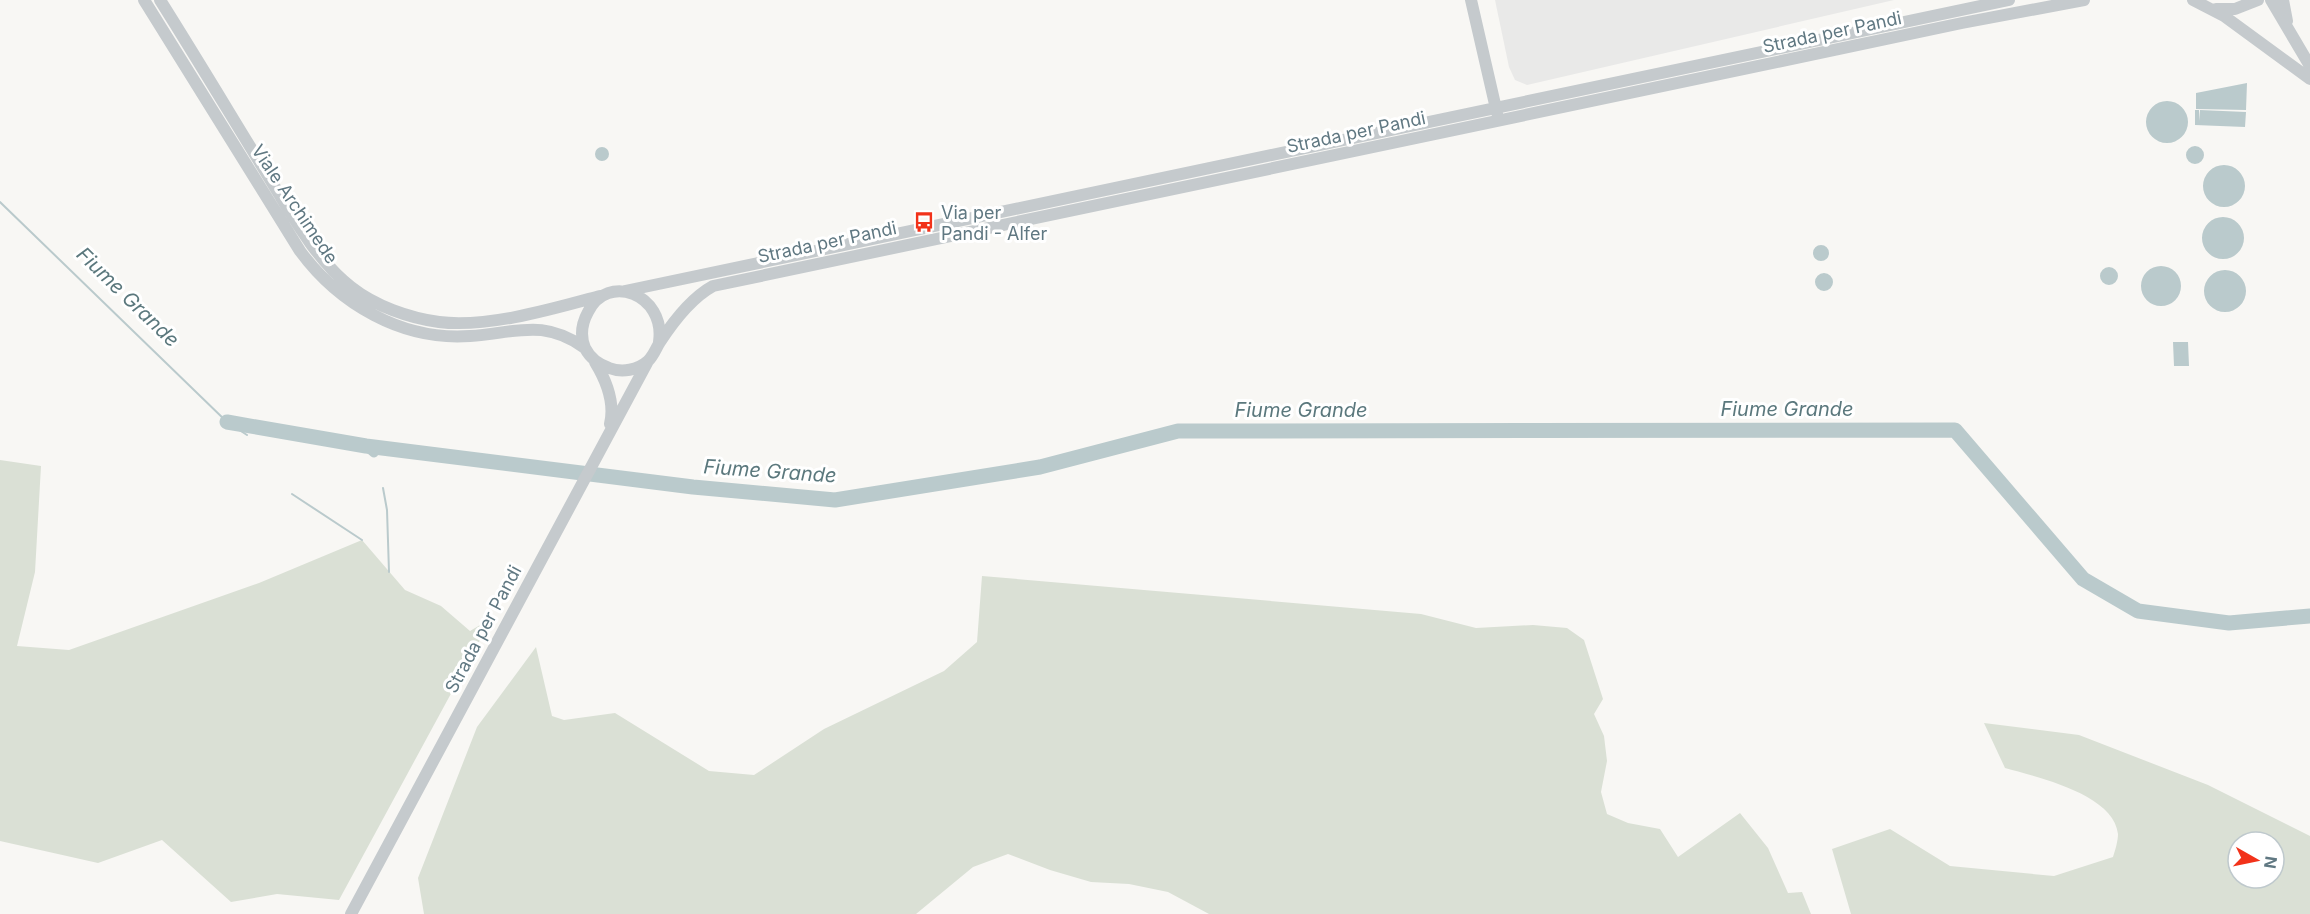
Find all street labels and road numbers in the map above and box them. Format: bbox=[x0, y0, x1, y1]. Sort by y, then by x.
street label: Strada per Pandi bbox=[1761, 7, 1903, 57]
street label: Strada per Pandi bbox=[1285, 107, 1427, 157]
street label: Viale Archimede bbox=[247, 141, 343, 267]
street label: Strada per Pandi bbox=[756, 217, 898, 267]
street label: Strada per Pandi bbox=[441, 562, 525, 696]

